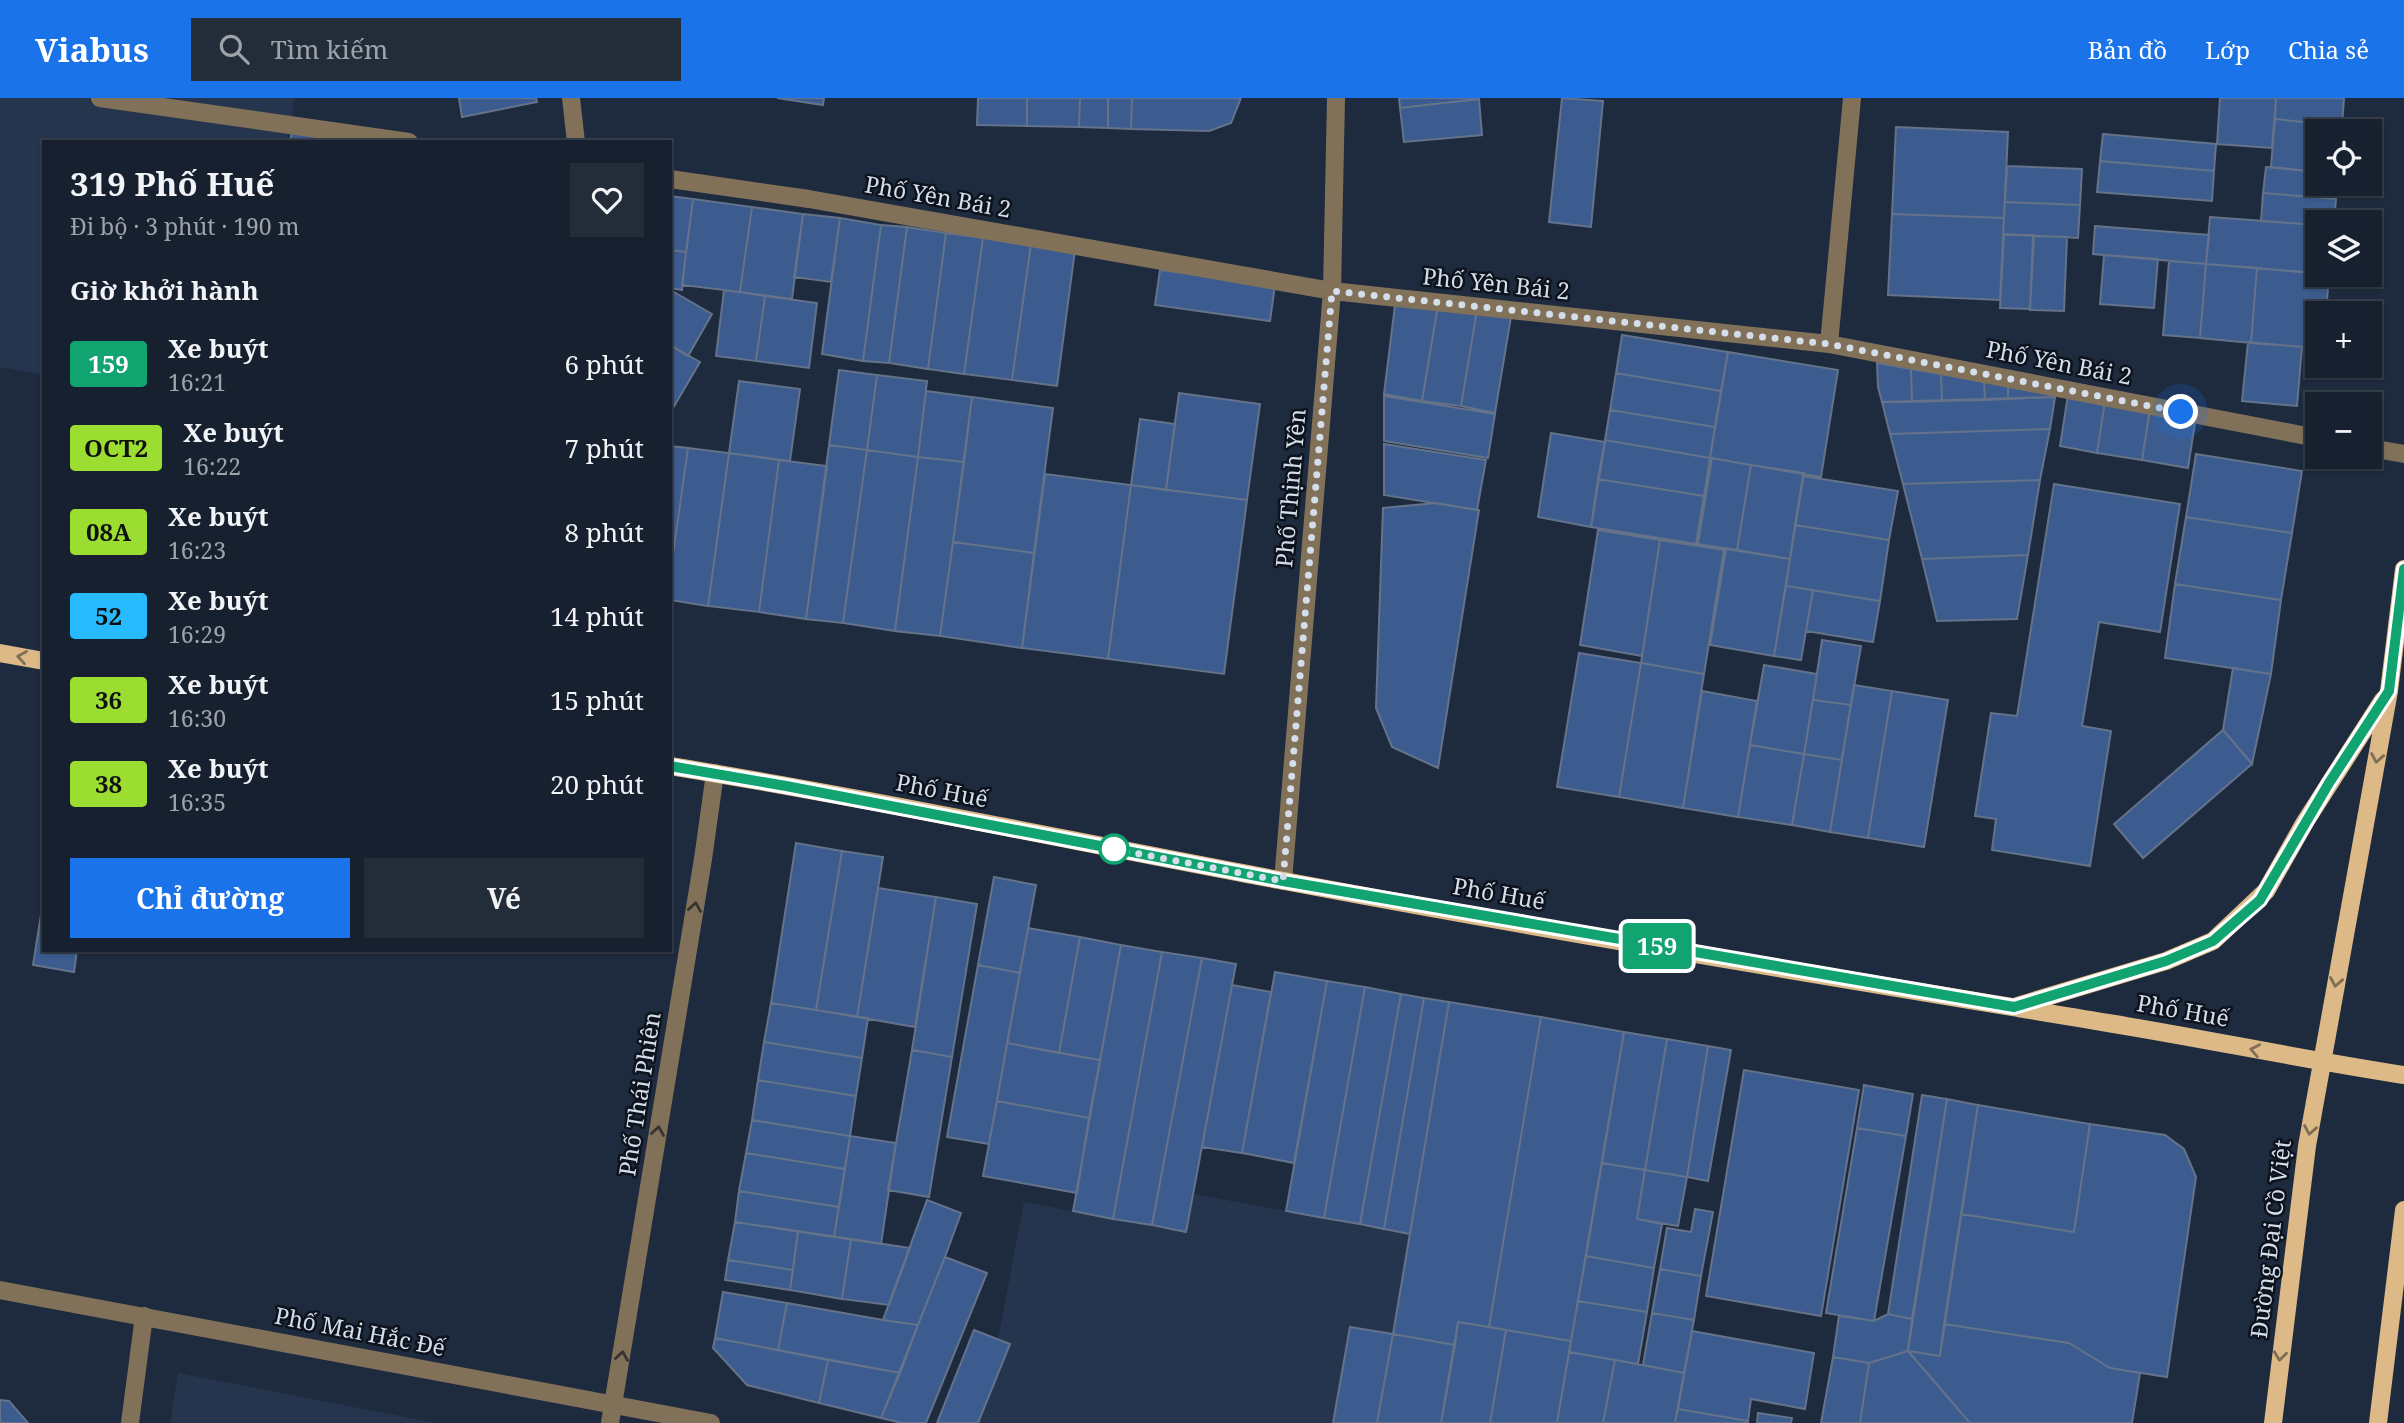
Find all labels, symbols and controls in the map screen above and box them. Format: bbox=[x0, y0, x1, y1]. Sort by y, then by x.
search box bbox=[191, 18, 681, 81]
text: Viabus bbox=[35, 27, 149, 72]
icon: search bbox=[215, 30, 253, 68]
text: Tìm kiếm bbox=[271, 31, 388, 67]
text: Bản đồ bbox=[2088, 33, 2167, 66]
text: Lớp bbox=[2205, 33, 2250, 66]
text: Chia sẻ bbox=[2288, 33, 2369, 66]
map controls bbox=[2305, 119, 2382, 469]
button: locate bbox=[2305, 119, 2382, 196]
text: 319 Phố Huế bbox=[70, 161, 274, 206]
button: heart bbox=[570, 163, 644, 237]
street label: Phố Yên Bái 2 bbox=[863, 167, 1014, 225]
text: Đi bộ · 3 phút · 190 m bbox=[70, 210, 299, 242]
button: layers bbox=[2305, 210, 2382, 287]
street label: Phố Yên Bái 2 bbox=[1421, 259, 1571, 307]
text: Giờ khởi hành bbox=[70, 272, 259, 308]
button: + bbox=[2305, 301, 2382, 378]
text: Xe buýt bbox=[168, 330, 269, 366]
street label: Phố Yên Bái 2 bbox=[1984, 332, 2135, 392]
text: 6 phút bbox=[565, 346, 644, 382]
text: 159 bbox=[88, 347, 129, 380]
text: 16:21 bbox=[168, 366, 226, 398]
button: − bbox=[2305, 392, 2382, 469]
your location bbox=[2163, 394, 2198, 429]
street label: Phố Thịnh Yên bbox=[1267, 407, 1313, 569]
text: Xe buýt bbox=[183, 414, 284, 450]
text: 7 phút bbox=[565, 430, 644, 466]
text: OCT2 bbox=[84, 431, 148, 464]
text: 16:22 bbox=[183, 450, 241, 482]
text: Xe buýt bbox=[168, 498, 269, 534]
text: 8 phút bbox=[565, 514, 644, 550]
text: 08A bbox=[86, 515, 131, 548]
text: 16:23 bbox=[168, 534, 226, 566]
text: Xe buýt bbox=[168, 582, 269, 618]
text: 14 phút bbox=[550, 598, 644, 634]
text: 52 bbox=[95, 599, 122, 632]
text: 16:29 bbox=[168, 618, 226, 650]
one-way arrow bbox=[16, 650, 28, 665]
text: Xe buýt bbox=[168, 666, 269, 702]
text: 15 phút bbox=[550, 682, 644, 718]
text: 36 bbox=[95, 683, 122, 716]
text: 16:30 bbox=[168, 702, 226, 734]
text: Xe buýt bbox=[168, 750, 269, 786]
one-way arrow bbox=[2370, 752, 2385, 764]
street label: Phố Huế bbox=[894, 765, 992, 815]
text: 20 phút bbox=[550, 766, 644, 802]
text: 38 bbox=[95, 767, 122, 800]
text: 16:35 bbox=[168, 786, 226, 818]
unlabelled marker bbox=[1099, 834, 1129, 864]
button: Chỉ đường bbox=[70, 858, 350, 938]
button: Vé bbox=[364, 858, 644, 938]
street label: Phố Huế bbox=[1451, 869, 1548, 917]
one-way arrow bbox=[687, 901, 702, 913]
line badge: 159 bbox=[1617, 923, 1697, 969]
text: 159 bbox=[1637, 929, 1677, 962]
one-way arrow bbox=[2329, 976, 2344, 988]
street label: Phố Huế bbox=[2135, 986, 2232, 1034]
street label: Phố Thái Phiên bbox=[610, 1009, 668, 1178]
one-way arrow bbox=[2249, 1043, 2261, 1058]
one-way arrow bbox=[2303, 1124, 2318, 1136]
one-way arrow bbox=[651, 1125, 666, 1137]
street label: Đường Đại Cồ Việt bbox=[2242, 1138, 2298, 1340]
street label: Phố Mai Hắc Đế bbox=[272, 1299, 449, 1363]
one-way arrow bbox=[614, 1350, 629, 1362]
one-way arrow bbox=[2273, 1350, 2288, 1361]

